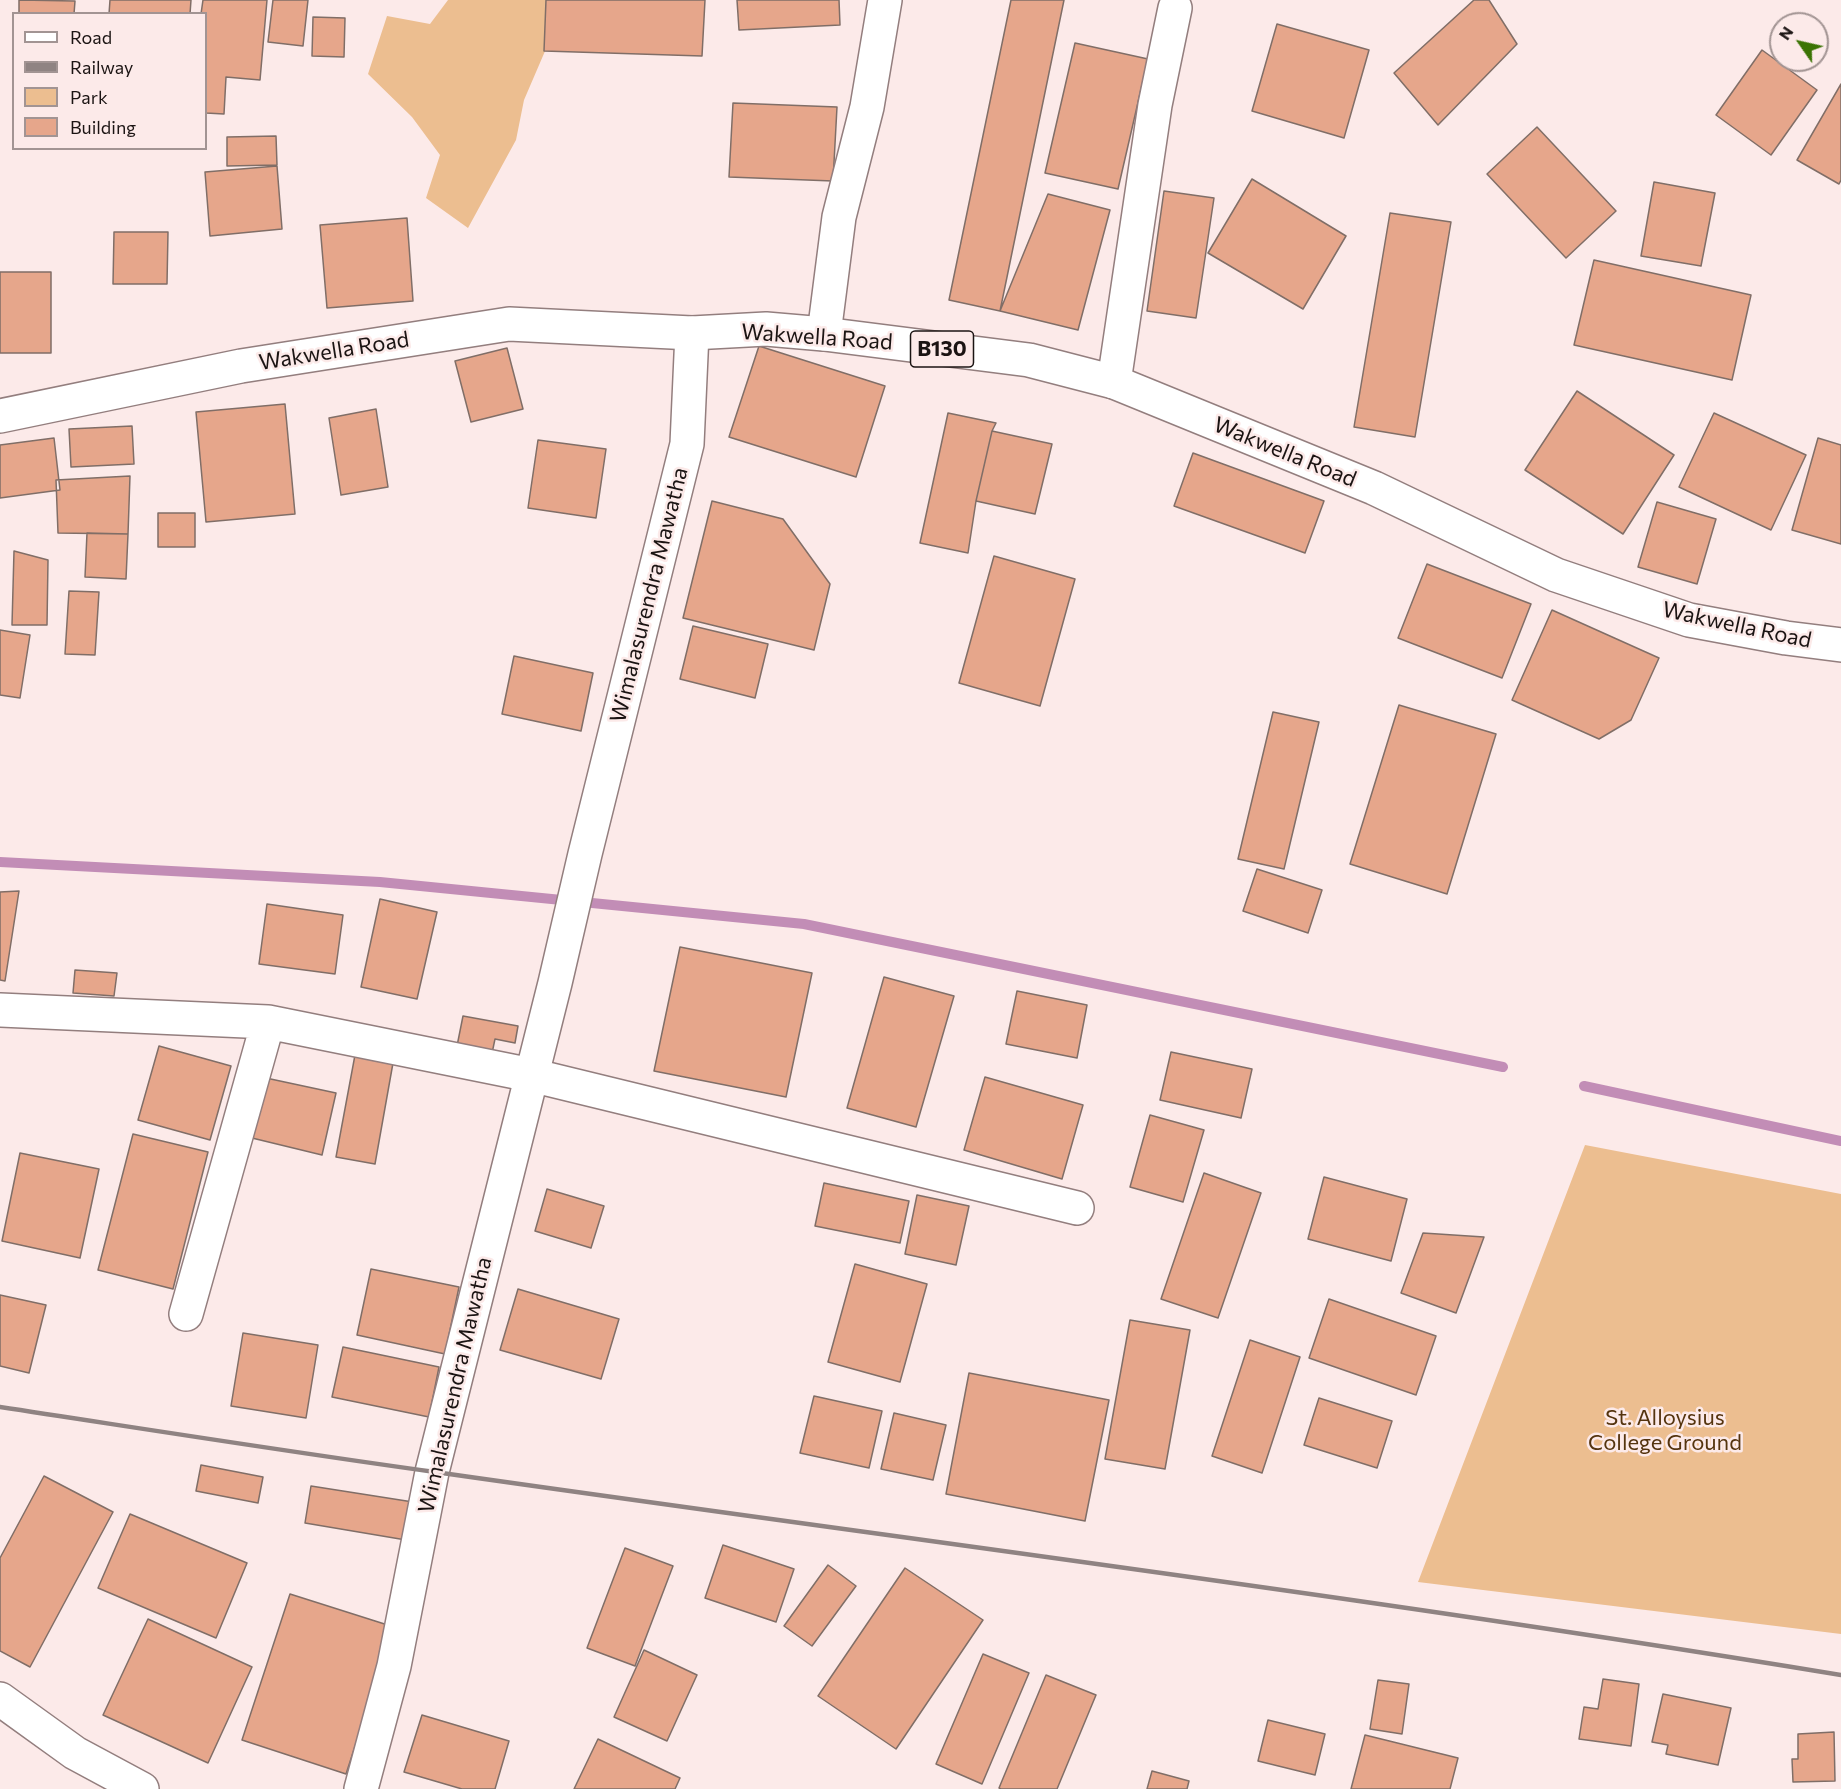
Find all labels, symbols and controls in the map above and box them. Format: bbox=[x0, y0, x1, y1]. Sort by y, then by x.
legend bbox=[12, 12, 207, 150]
north arrow bbox=[1769, 12, 1829, 72]
text: N bbox=[1774, 22, 1797, 43]
text: Road bbox=[70, 26, 112, 48]
text: Railway bbox=[70, 56, 133, 78]
text: Park bbox=[70, 86, 108, 108]
text: Building bbox=[70, 116, 136, 138]
street label: Wakwella Road bbox=[740, 319, 894, 355]
street label: Wakwella Road bbox=[257, 326, 411, 376]
road number: B130 bbox=[910, 331, 974, 367]
street label: Wakwella Road bbox=[1210, 411, 1360, 493]
street label: Wimalasurendra Mawatha bbox=[605, 465, 693, 725]
street label: Wakwella Road bbox=[1660, 596, 1814, 654]
street label: Wimalasurendra Mawatha bbox=[413, 1254, 497, 1516]
park label: St. Alloysius College Ground bbox=[1588, 1405, 1742, 1456]

